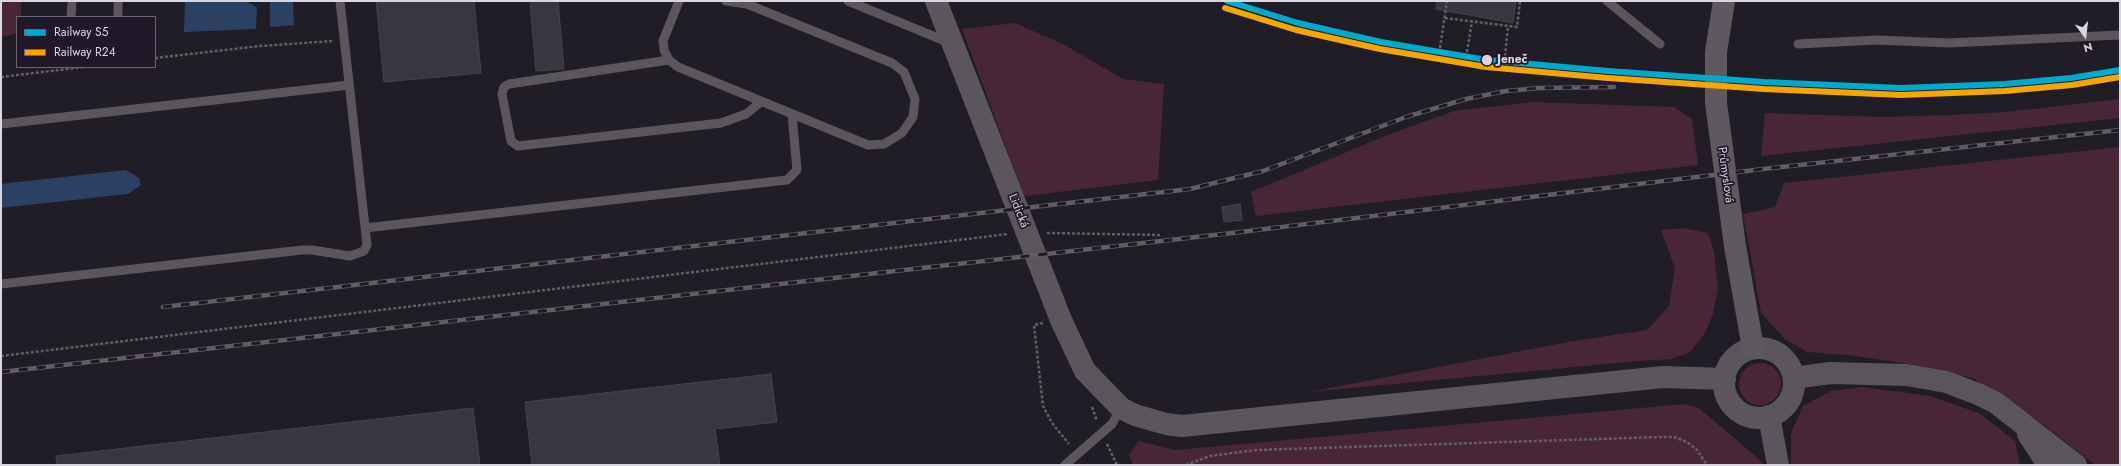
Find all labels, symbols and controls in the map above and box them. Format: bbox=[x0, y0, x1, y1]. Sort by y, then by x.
legend bbox=[16, 16, 156, 68]
north arrow bbox=[2065, 16, 2105, 56]
text: Railway S5 bbox=[54, 23, 108, 41]
text: N bbox=[2082, 39, 2094, 56]
text: Railway R24 bbox=[54, 43, 116, 61]
marker: Jeneč bbox=[1480, 53, 1494, 67]
place label: Jeneč bbox=[1497, 53, 1528, 67]
street label: Průmyslová bbox=[1714, 146, 1736, 204]
street label: Lidická bbox=[1005, 192, 1031, 230]

